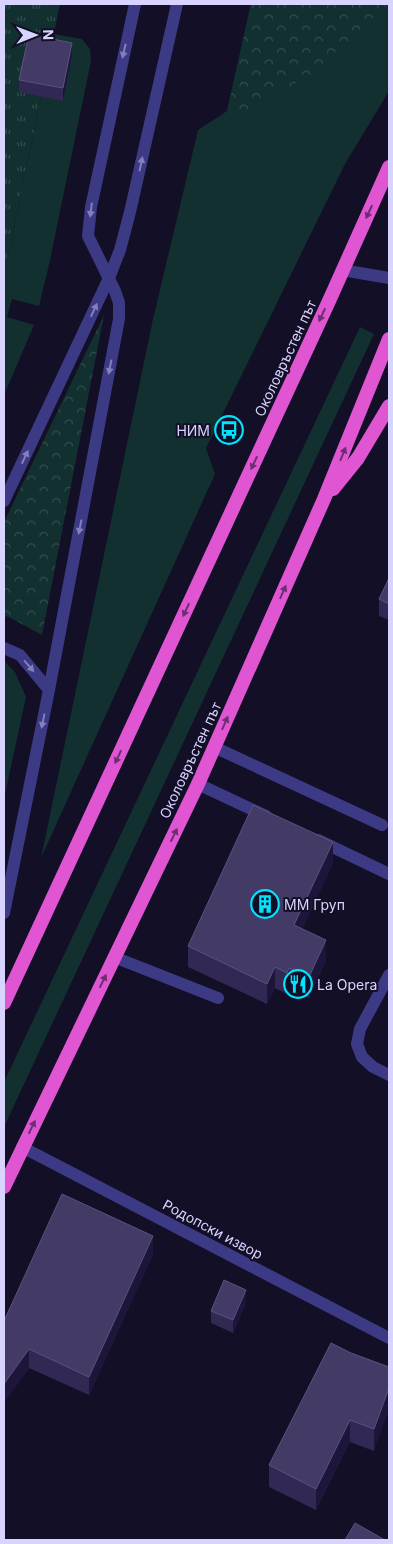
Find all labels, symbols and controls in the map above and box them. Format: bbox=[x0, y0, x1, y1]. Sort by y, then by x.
north arrow bbox=[10, 10, 60, 60]
text: N bbox=[40, 29, 57, 40]
one-way arrow bbox=[120, 44, 128, 59]
one-way arrow bbox=[137, 156, 145, 172]
one-way arrow bbox=[87, 203, 95, 219]
one-way arrow bbox=[365, 205, 373, 219]
street label: Околовръстен път bbox=[251, 297, 320, 419]
one-way arrow bbox=[90, 303, 98, 317]
one-way arrow bbox=[318, 308, 326, 322]
one-way arrow bbox=[106, 359, 114, 374]
bus stop icon: НИМ bbox=[214, 415, 244, 445]
place label: НИМ bbox=[176, 422, 210, 439]
one-way arrow bbox=[339, 447, 347, 461]
one-way arrow bbox=[21, 450, 29, 464]
one-way arrow bbox=[250, 455, 258, 470]
one-way arrow bbox=[76, 519, 84, 534]
one-way arrow bbox=[280, 585, 288, 599]
one-way arrow bbox=[182, 603, 190, 617]
one-way arrow bbox=[23, 659, 35, 671]
street label: Околовръстен път bbox=[156, 699, 225, 821]
one-way arrow bbox=[39, 713, 47, 728]
one-way arrow bbox=[221, 716, 229, 730]
one-way arrow bbox=[113, 750, 121, 764]
one-way arrow bbox=[169, 827, 178, 842]
building icon: ММ Груп bbox=[250, 889, 280, 919]
place label: ММ Груп bbox=[284, 896, 345, 913]
restaurant icon: La Opera bbox=[283, 969, 313, 999]
one-way arrow bbox=[99, 974, 107, 988]
place label: La Opera bbox=[317, 976, 377, 993]
one-way arrow bbox=[28, 1120, 36, 1134]
street label: Родопски извор bbox=[160, 1196, 266, 1262]

